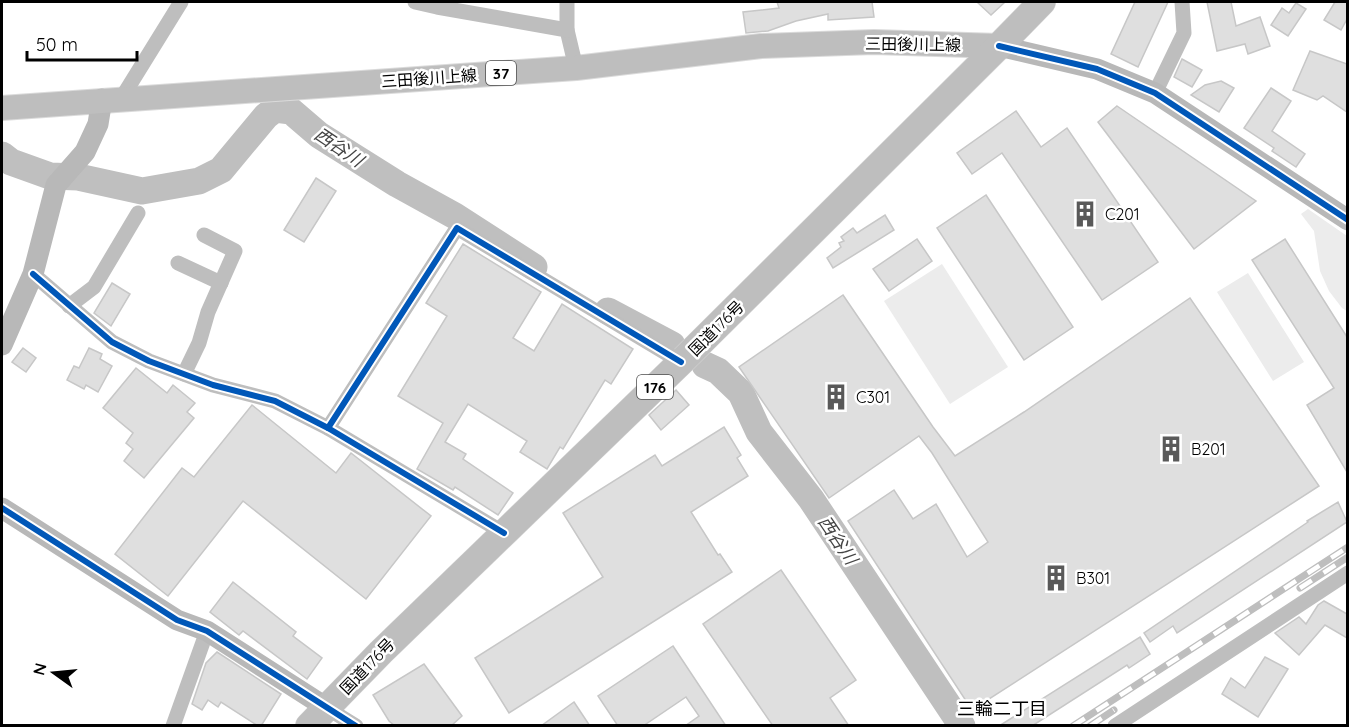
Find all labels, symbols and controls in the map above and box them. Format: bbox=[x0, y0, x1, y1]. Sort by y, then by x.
scale bar bbox=[27, 24, 136, 62]
text: 50 m bbox=[36, 33, 78, 56]
street label: 三田後川上線 bbox=[865, 33, 961, 55]
road number: 37 bbox=[486, 61, 516, 85]
street label: 三田後川上線 bbox=[380, 65, 478, 91]
water label: 西谷川 bbox=[310, 122, 369, 173]
building icon: C201 bbox=[1070, 199, 1100, 229]
place label: C201 bbox=[1105, 204, 1140, 224]
street label: 国道176号 bbox=[684, 296, 748, 360]
road number: 176 bbox=[637, 375, 673, 399]
building icon: C301 bbox=[821, 382, 851, 412]
place label: C301 bbox=[856, 387, 890, 407]
building icon: B201 bbox=[1156, 434, 1186, 464]
place label: B201 bbox=[1191, 439, 1226, 459]
water label: 西谷川 bbox=[813, 511, 864, 570]
building icon: B301 bbox=[1041, 563, 1071, 593]
place label: B301 bbox=[1076, 568, 1110, 588]
street label: 国道176号 bbox=[335, 634, 399, 698]
north arrow bbox=[24, 643, 84, 703]
text: N bbox=[28, 661, 51, 677]
district label: 三輪二丁目 bbox=[957, 697, 1047, 720]

